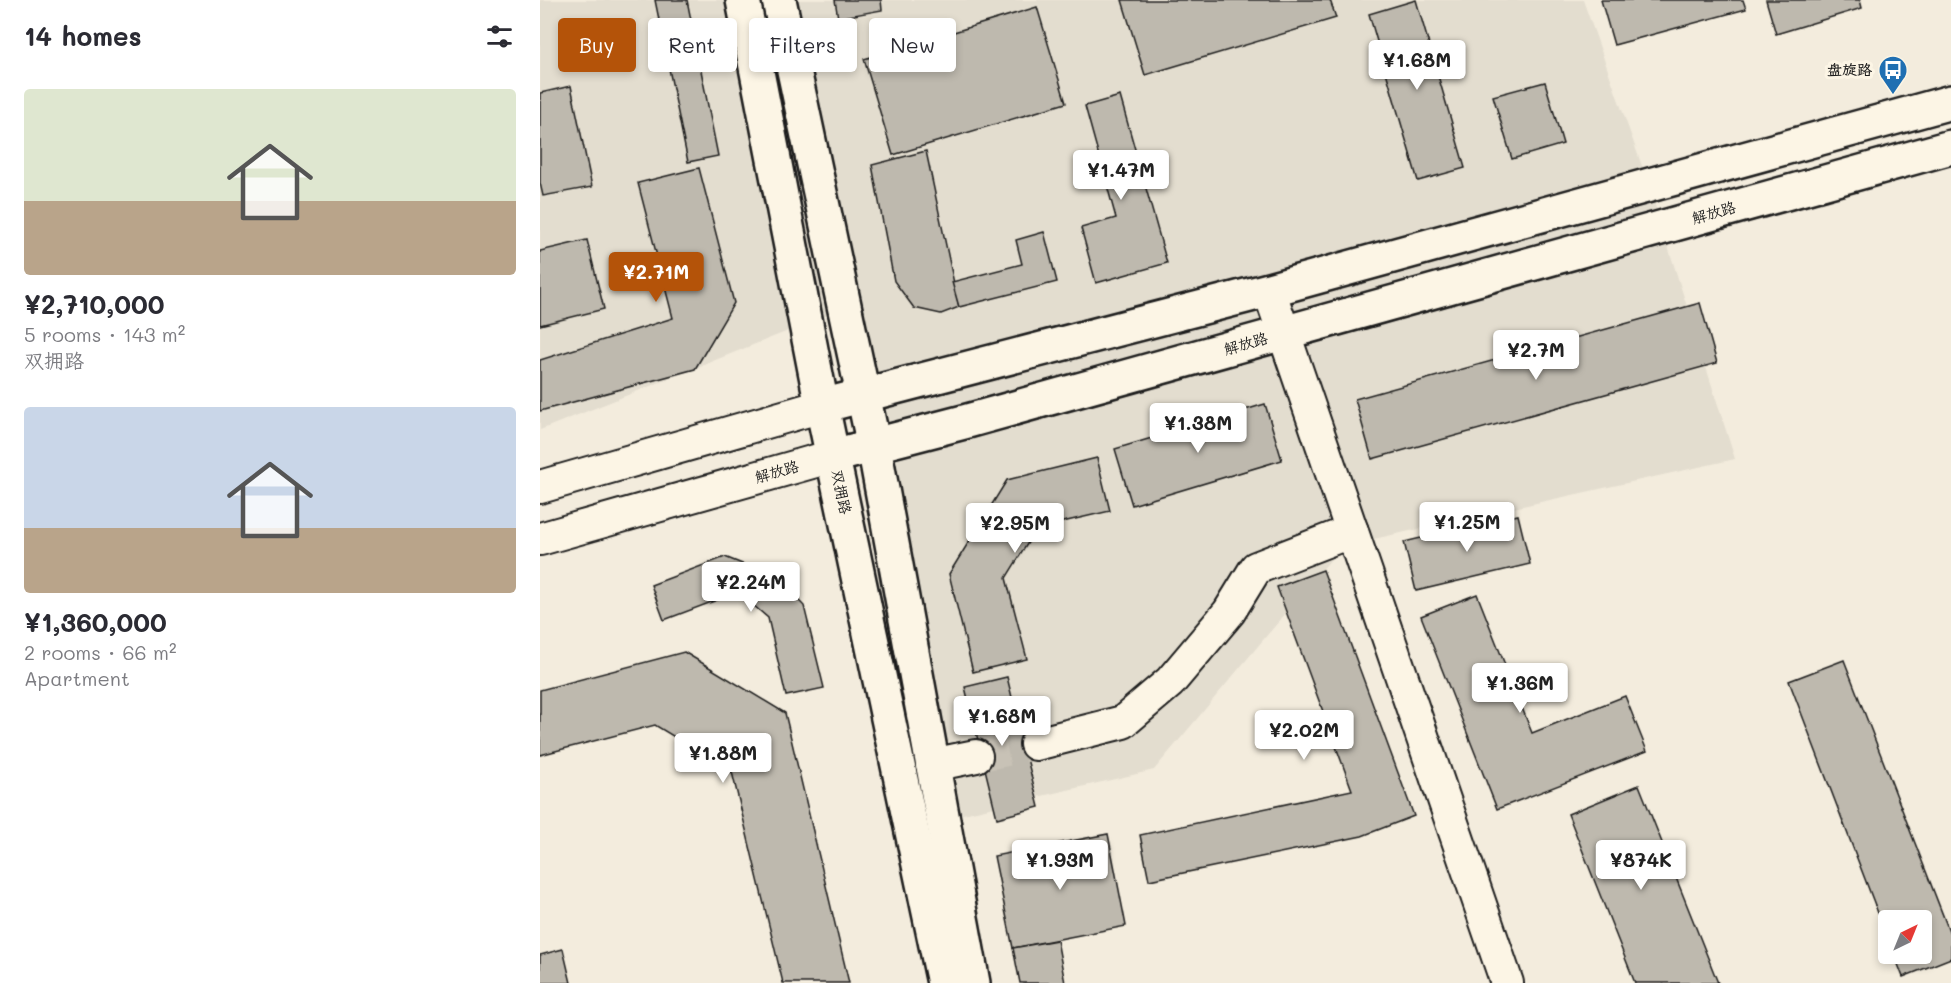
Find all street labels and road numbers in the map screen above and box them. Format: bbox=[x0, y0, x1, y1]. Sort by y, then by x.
street label: 解放路 bbox=[1689, 196, 1738, 228]
street label: 解放路 bbox=[1221, 327, 1270, 359]
street label: 解放路 bbox=[752, 455, 801, 487]
street label: 双拥路 bbox=[828, 468, 856, 516]

